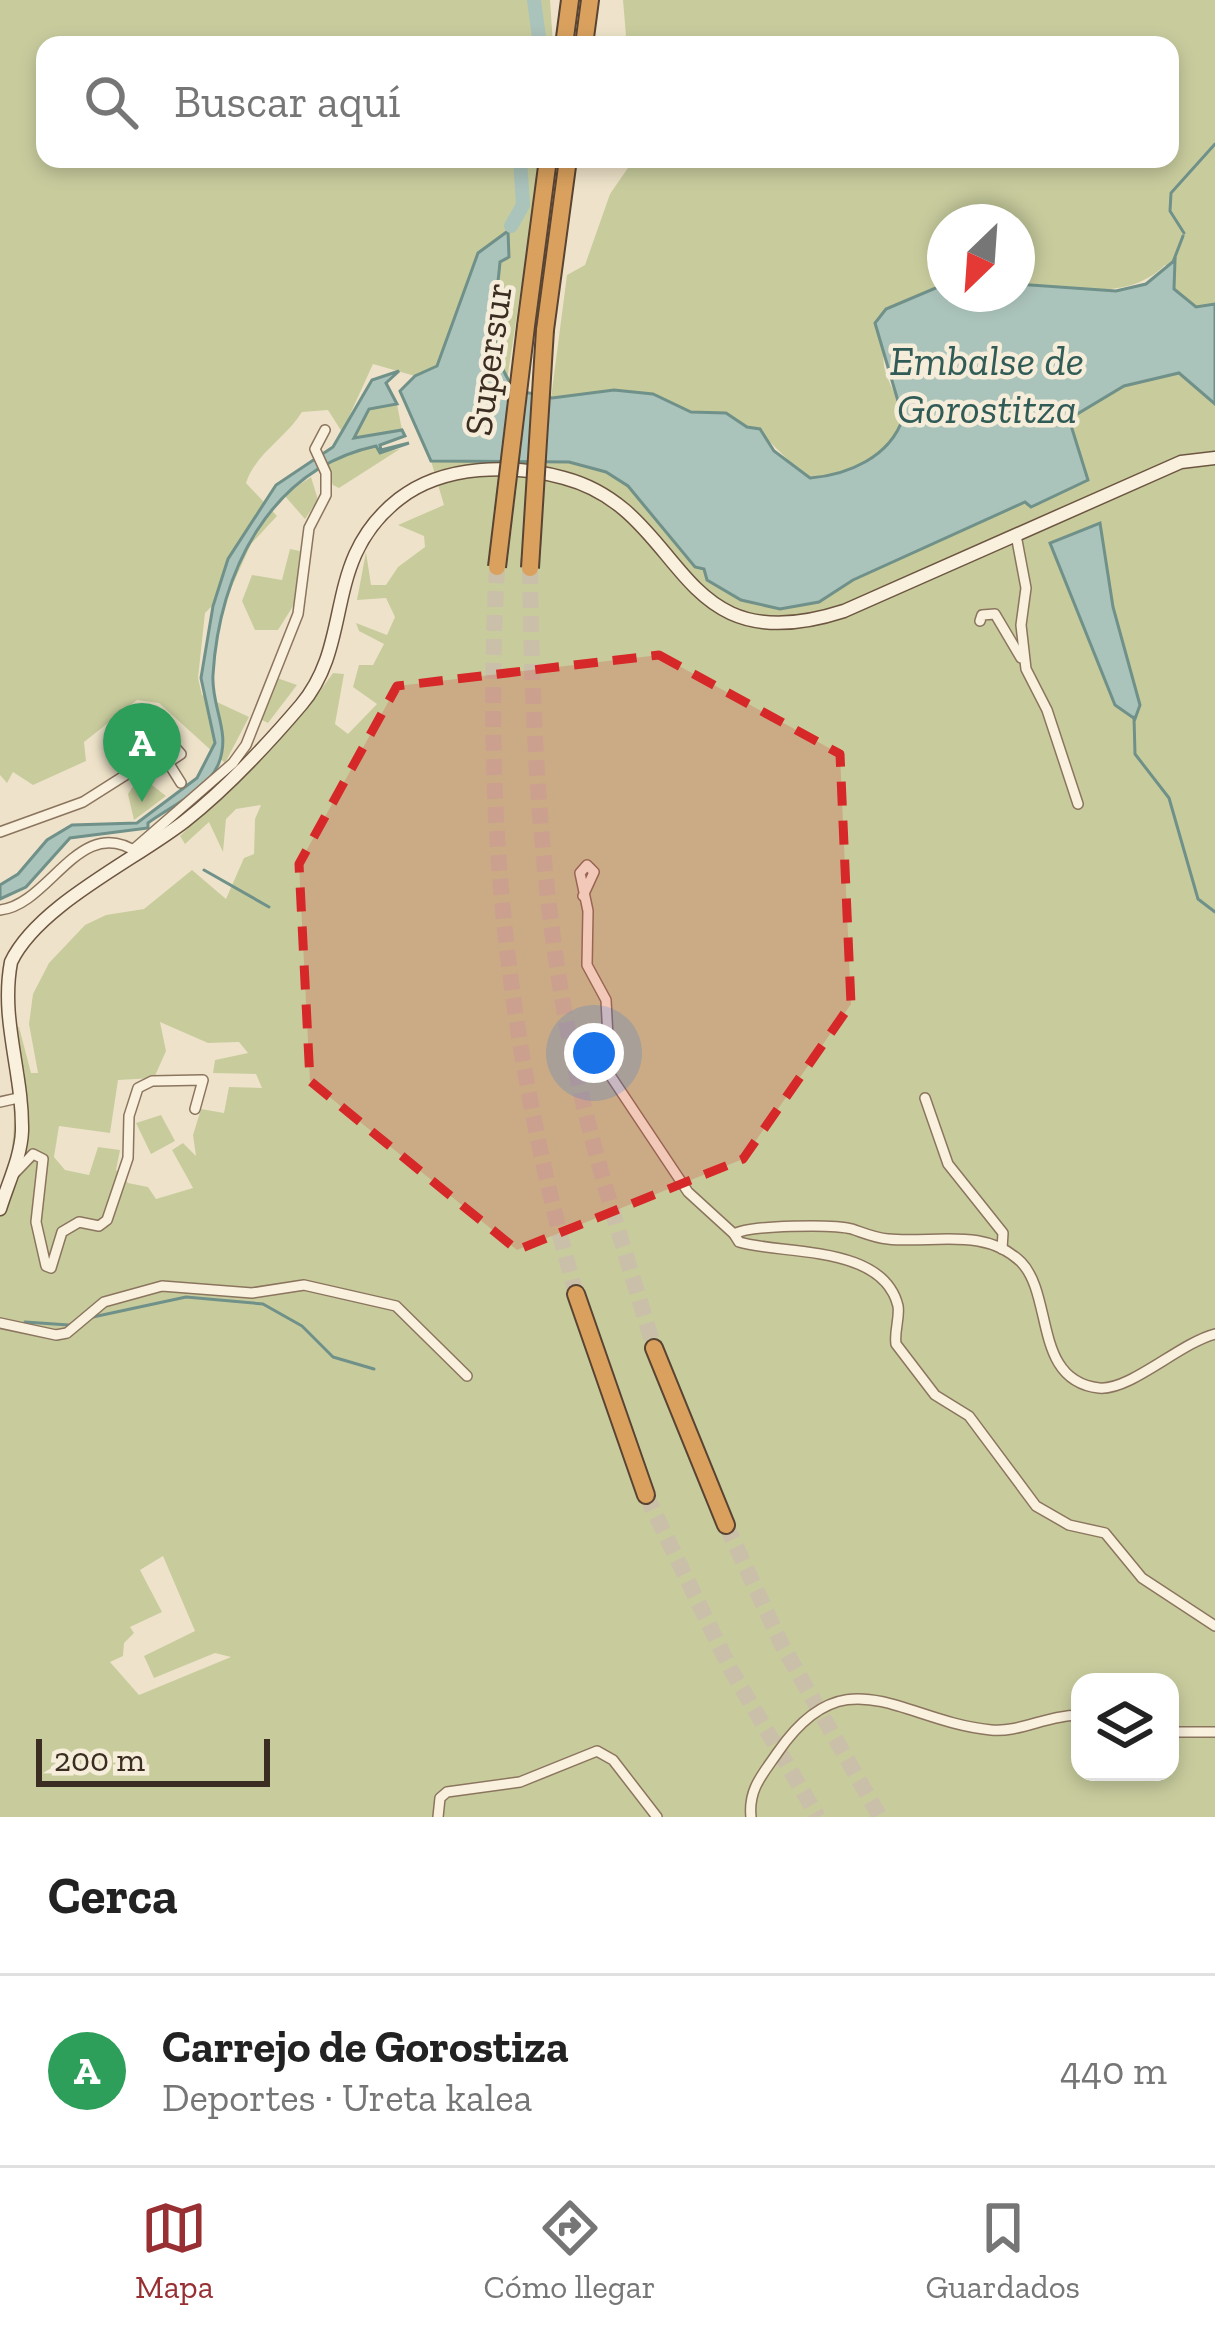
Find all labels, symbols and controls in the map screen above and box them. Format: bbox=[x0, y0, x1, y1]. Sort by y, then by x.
search box bbox=[36, 36, 1179, 168]
icon: search bbox=[78, 69, 144, 135]
text: Buscar aquí bbox=[174, 75, 401, 129]
north arrow bbox=[927, 204, 1035, 312]
street label: Supersur bbox=[454, 279, 522, 439]
water label: Embalse de Gorostitza bbox=[890, 335, 1084, 434]
pin: A bbox=[103, 703, 181, 802]
your location bbox=[564, 1023, 624, 1083]
map controls bbox=[1071, 1673, 1179, 1781]
button: layers bbox=[1071, 1673, 1179, 1781]
scale bar bbox=[36, 1733, 270, 1786]
text: 200 m bbox=[54, 1740, 145, 1779]
text: Cerca bbox=[48, 1865, 178, 1926]
text: Carrejo de Gorostiza bbox=[162, 2020, 569, 2074]
text: A bbox=[74, 2047, 100, 2094]
text: 440 m bbox=[1060, 2047, 1167, 2094]
text: Deportes · Ureta kalea bbox=[162, 2074, 532, 2121]
tab: Mapa bbox=[135, 2195, 214, 2306]
tab: Cómo llegar bbox=[484, 2195, 656, 2306]
tab: Guardados bbox=[925, 2195, 1080, 2306]

